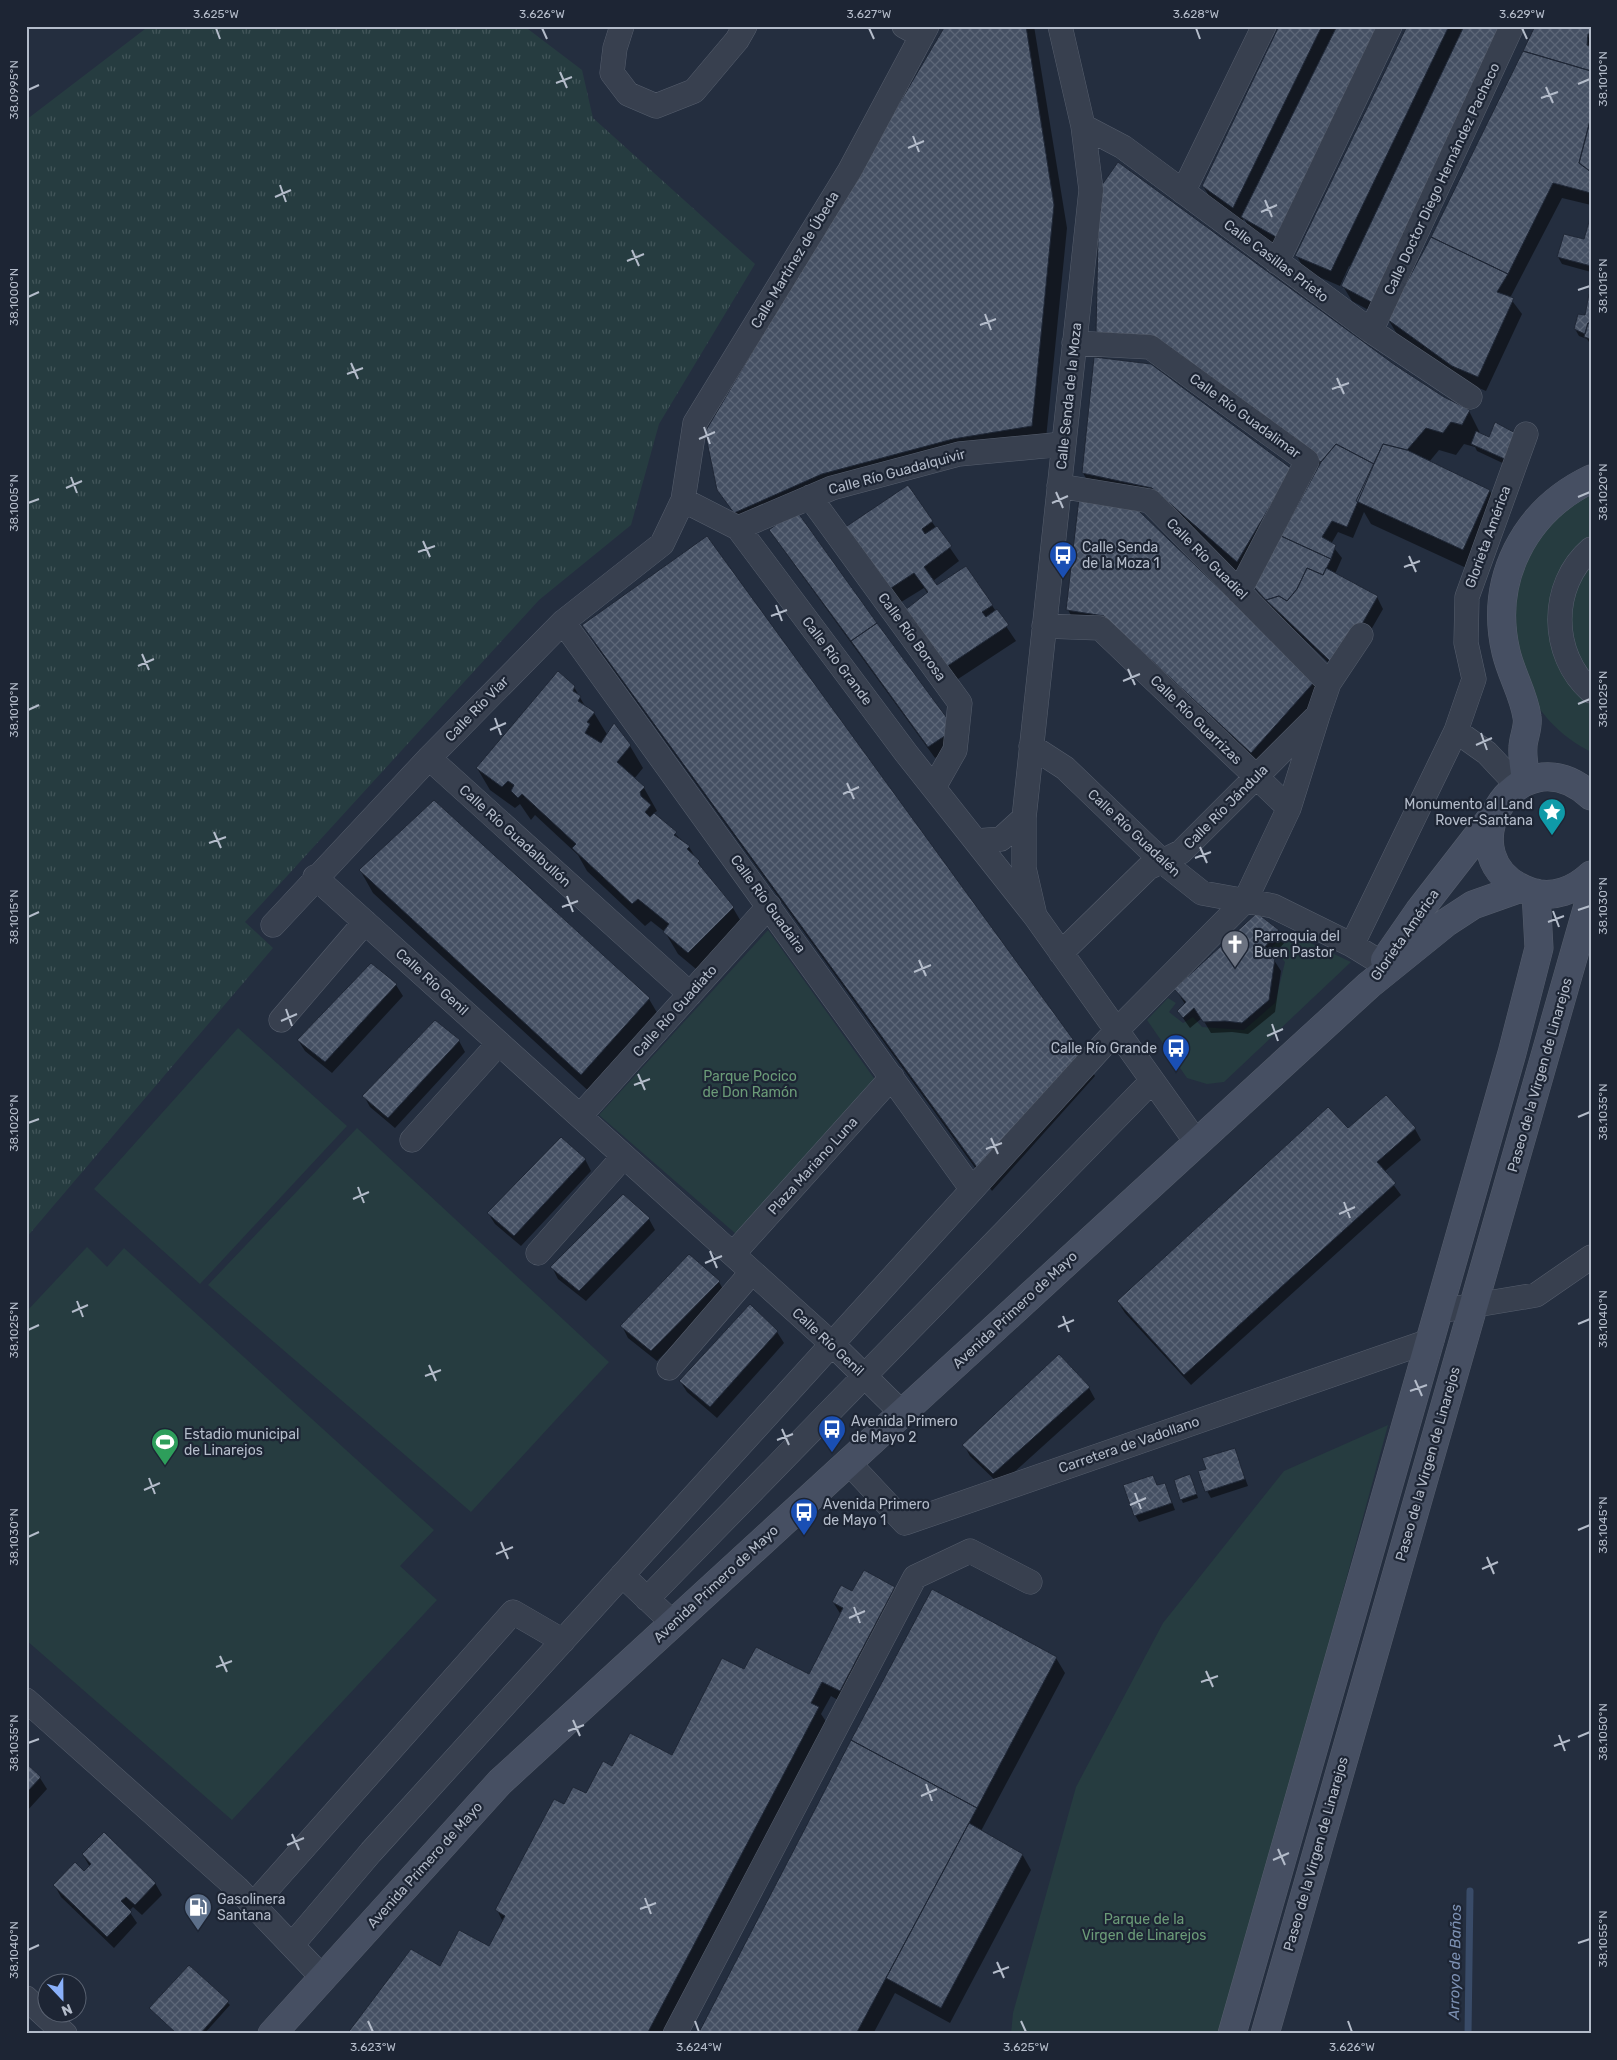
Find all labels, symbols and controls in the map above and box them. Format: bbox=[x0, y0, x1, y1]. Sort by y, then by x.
text: 3.625°W bbox=[193, 7, 239, 21]
text: 3.626°W bbox=[519, 7, 565, 21]
text: 3.627°W bbox=[847, 7, 892, 21]
text: 3.628°W bbox=[1173, 7, 1220, 21]
text: 3.629°W bbox=[1499, 7, 1545, 21]
text: 38.1010°N bbox=[1596, 51, 1610, 107]
text: 38.0995°N bbox=[7, 60, 21, 120]
street label: Calle Doctor Diego Hernández Pacheco bbox=[1381, 60, 1503, 298]
street label: Calle Martínez de Úbeda bbox=[747, 188, 843, 332]
street label: Calle Casillas Prieto bbox=[1220, 216, 1332, 306]
text: 38.1015°N bbox=[1596, 259, 1610, 313]
text: 38.1000°N bbox=[7, 268, 21, 326]
street label: Calle Senda de la Moza bbox=[1053, 322, 1085, 470]
street label: Calle Río Guadalimar bbox=[1186, 370, 1304, 462]
street label: Calle Río Guadalquivir bbox=[827, 445, 968, 498]
text: 38.1020°N bbox=[1596, 463, 1610, 521]
text: 38.1005°N bbox=[7, 474, 21, 532]
street label: Glorieta América bbox=[1462, 484, 1514, 590]
street label: Calle Río Guadiel bbox=[1163, 515, 1251, 603]
place label: Calle Senda de la Moza 1 bbox=[1082, 539, 1160, 572]
bus stop icon: Calle Senda de la Moza 1 bbox=[1048, 540, 1078, 579]
street label: Calle Río Borosa bbox=[874, 590, 950, 684]
street label: Calle Río Grande bbox=[798, 613, 876, 709]
text: 38.1025°N bbox=[1596, 671, 1610, 727]
street label: Calle Río Viar bbox=[442, 672, 513, 745]
street label: Calle Río Guarrizas bbox=[1147, 672, 1245, 768]
text: 38.1010°N bbox=[7, 682, 21, 738]
street label: Calle Río Jándula bbox=[1180, 761, 1272, 853]
street label: Calle Río Guadalbullón bbox=[456, 781, 574, 891]
street label: Calle Río Guadalén bbox=[1084, 786, 1184, 880]
place label: Monumento al Land Rover-Santana bbox=[1404, 796, 1533, 829]
place icon: Monumento al Land Rover-Santana bbox=[1537, 797, 1567, 836]
street label: Calle Río Guadaira bbox=[727, 852, 809, 956]
text: 38.1030°N bbox=[1596, 877, 1610, 935]
street label: Glorieta América bbox=[1367, 886, 1443, 984]
text: 38.1015°N bbox=[7, 890, 21, 944]
place label: Parroquia del Buen Pastor bbox=[1254, 928, 1340, 961]
church icon: Parroquia del Buen Pastor bbox=[1220, 929, 1250, 968]
street label: Calle Río Genil bbox=[392, 945, 472, 1019]
street label: Calle Río Guadiato bbox=[629, 962, 721, 1060]
street label: Paseo de la Virgen de Linarejos bbox=[1504, 976, 1576, 1174]
bus stop icon: Calle Río Grande bbox=[1161, 1033, 1191, 1072]
place label: Calle Río Grande bbox=[1051, 1040, 1157, 1057]
park label: Parque Pocico de Don Ramón bbox=[702, 1068, 798, 1101]
text: 38.1035°N bbox=[1596, 1083, 1610, 1141]
text: 38.1020°N bbox=[7, 1094, 21, 1152]
street label: Plaza Mariano Luna bbox=[765, 1114, 861, 1218]
street label: Avenida Primero de Mayo bbox=[949, 1248, 1081, 1372]
text: 38.1040°N bbox=[1596, 1290, 1610, 1348]
text: 38.1025°N bbox=[7, 1302, 21, 1358]
street label: Calle Río Genil bbox=[789, 1304, 867, 1380]
street label: Paseo de la Virgen de Linarejos bbox=[1392, 1365, 1464, 1563]
place label: Avenida Primero de Mayo 2 bbox=[851, 1413, 958, 1446]
street label: Carretera de Vadollano bbox=[1056, 1413, 1202, 1477]
bus stop icon: Avenida Primero de Mayo 2 bbox=[817, 1414, 847, 1453]
place label: Estadio municipal de Linarejos bbox=[184, 1426, 299, 1459]
sports icon: Estadio municipal de Linarejos bbox=[150, 1427, 180, 1466]
place label: Avenida Primero de Mayo 1 bbox=[823, 1496, 930, 1529]
text: 38.1045°N bbox=[1596, 1496, 1610, 1554]
bus stop icon: Avenida Primero de Mayo 1 bbox=[789, 1497, 819, 1536]
text: 38.1030°N bbox=[7, 1508, 21, 1566]
street label: Avenida Primero de Mayo bbox=[650, 1522, 782, 1646]
text: 38.1050°N bbox=[1596, 1703, 1610, 1761]
text: 38.1035°N bbox=[7, 1714, 21, 1772]
street label: Paseo de la Virgen de Linarejos bbox=[1280, 1755, 1352, 1953]
street label: Avenida Primero de Mayo bbox=[364, 1798, 486, 1932]
place label: Gasolinera Santana bbox=[217, 1891, 286, 1924]
fuel station icon: Gasolinera Santana bbox=[183, 1892, 213, 1931]
water label: Arroyo de Baños bbox=[1445, 1904, 1465, 2021]
park label: Parque de la Virgen de Linarejos bbox=[1082, 1911, 1206, 1944]
text: 38.1055°N bbox=[1596, 1911, 1610, 1967]
text: 38.1040°N bbox=[7, 1921, 21, 1979]
north arrow bbox=[38, 1972, 88, 2022]
text: N bbox=[59, 2000, 75, 2019]
text: 3.623°W bbox=[350, 2040, 396, 2054]
text: 3.624°W bbox=[676, 2040, 722, 2054]
text: 3.625°W bbox=[1003, 2040, 1049, 2054]
text: 3.626°W bbox=[1329, 2040, 1375, 2054]

